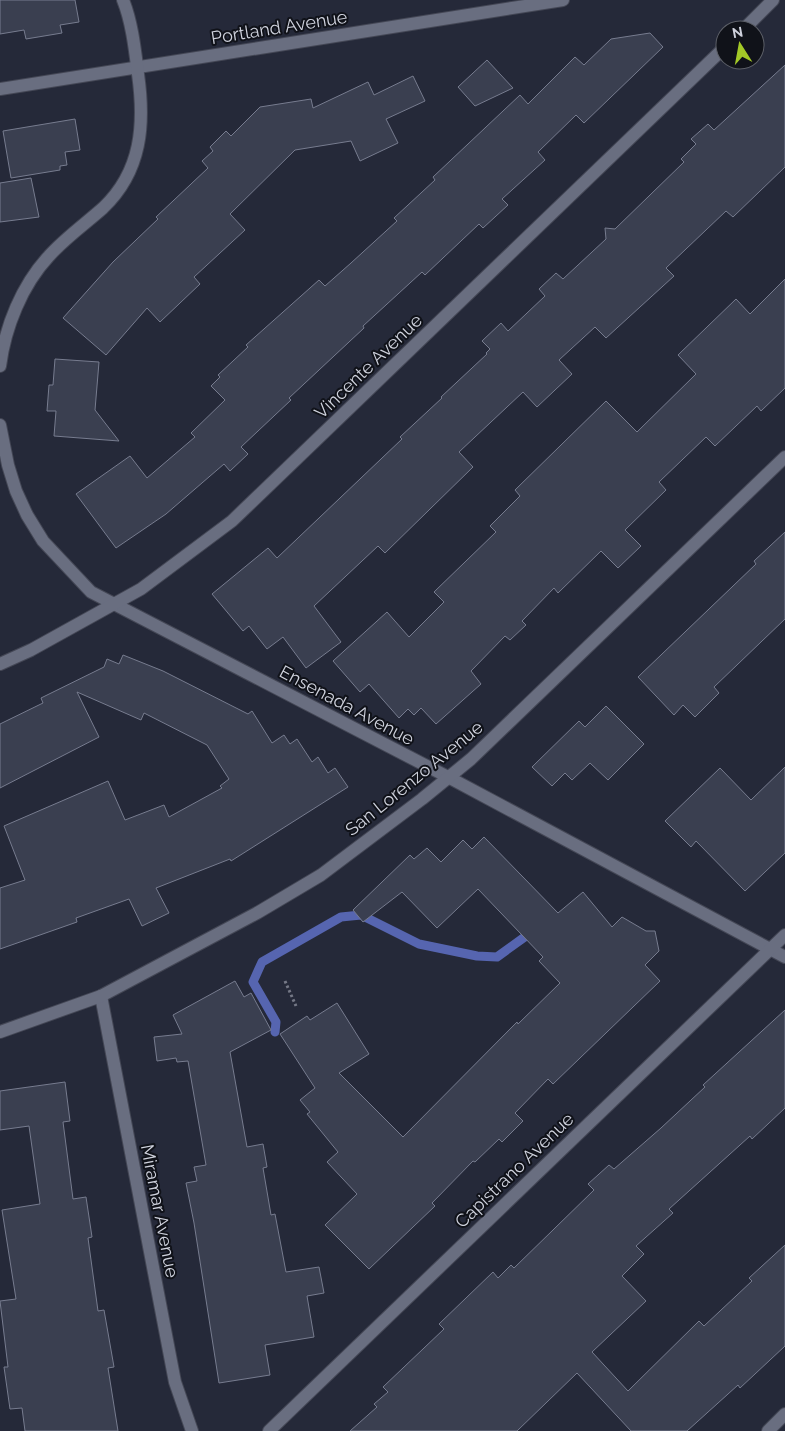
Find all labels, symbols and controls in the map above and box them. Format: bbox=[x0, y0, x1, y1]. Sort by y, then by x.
street label: Portland Avenue bbox=[209, 6, 349, 48]
north arrow bbox=[715, 20, 765, 70]
text: N bbox=[731, 23, 744, 41]
street label: Vincente Avenue bbox=[310, 309, 426, 423]
street label: Ensenada Avenue bbox=[276, 661, 418, 749]
street label: San Lorenzo Avenue bbox=[341, 716, 487, 840]
street label: Capistrano Avenue bbox=[450, 1108, 578, 1232]
street label: Miramar Avenue bbox=[137, 1143, 183, 1280]

